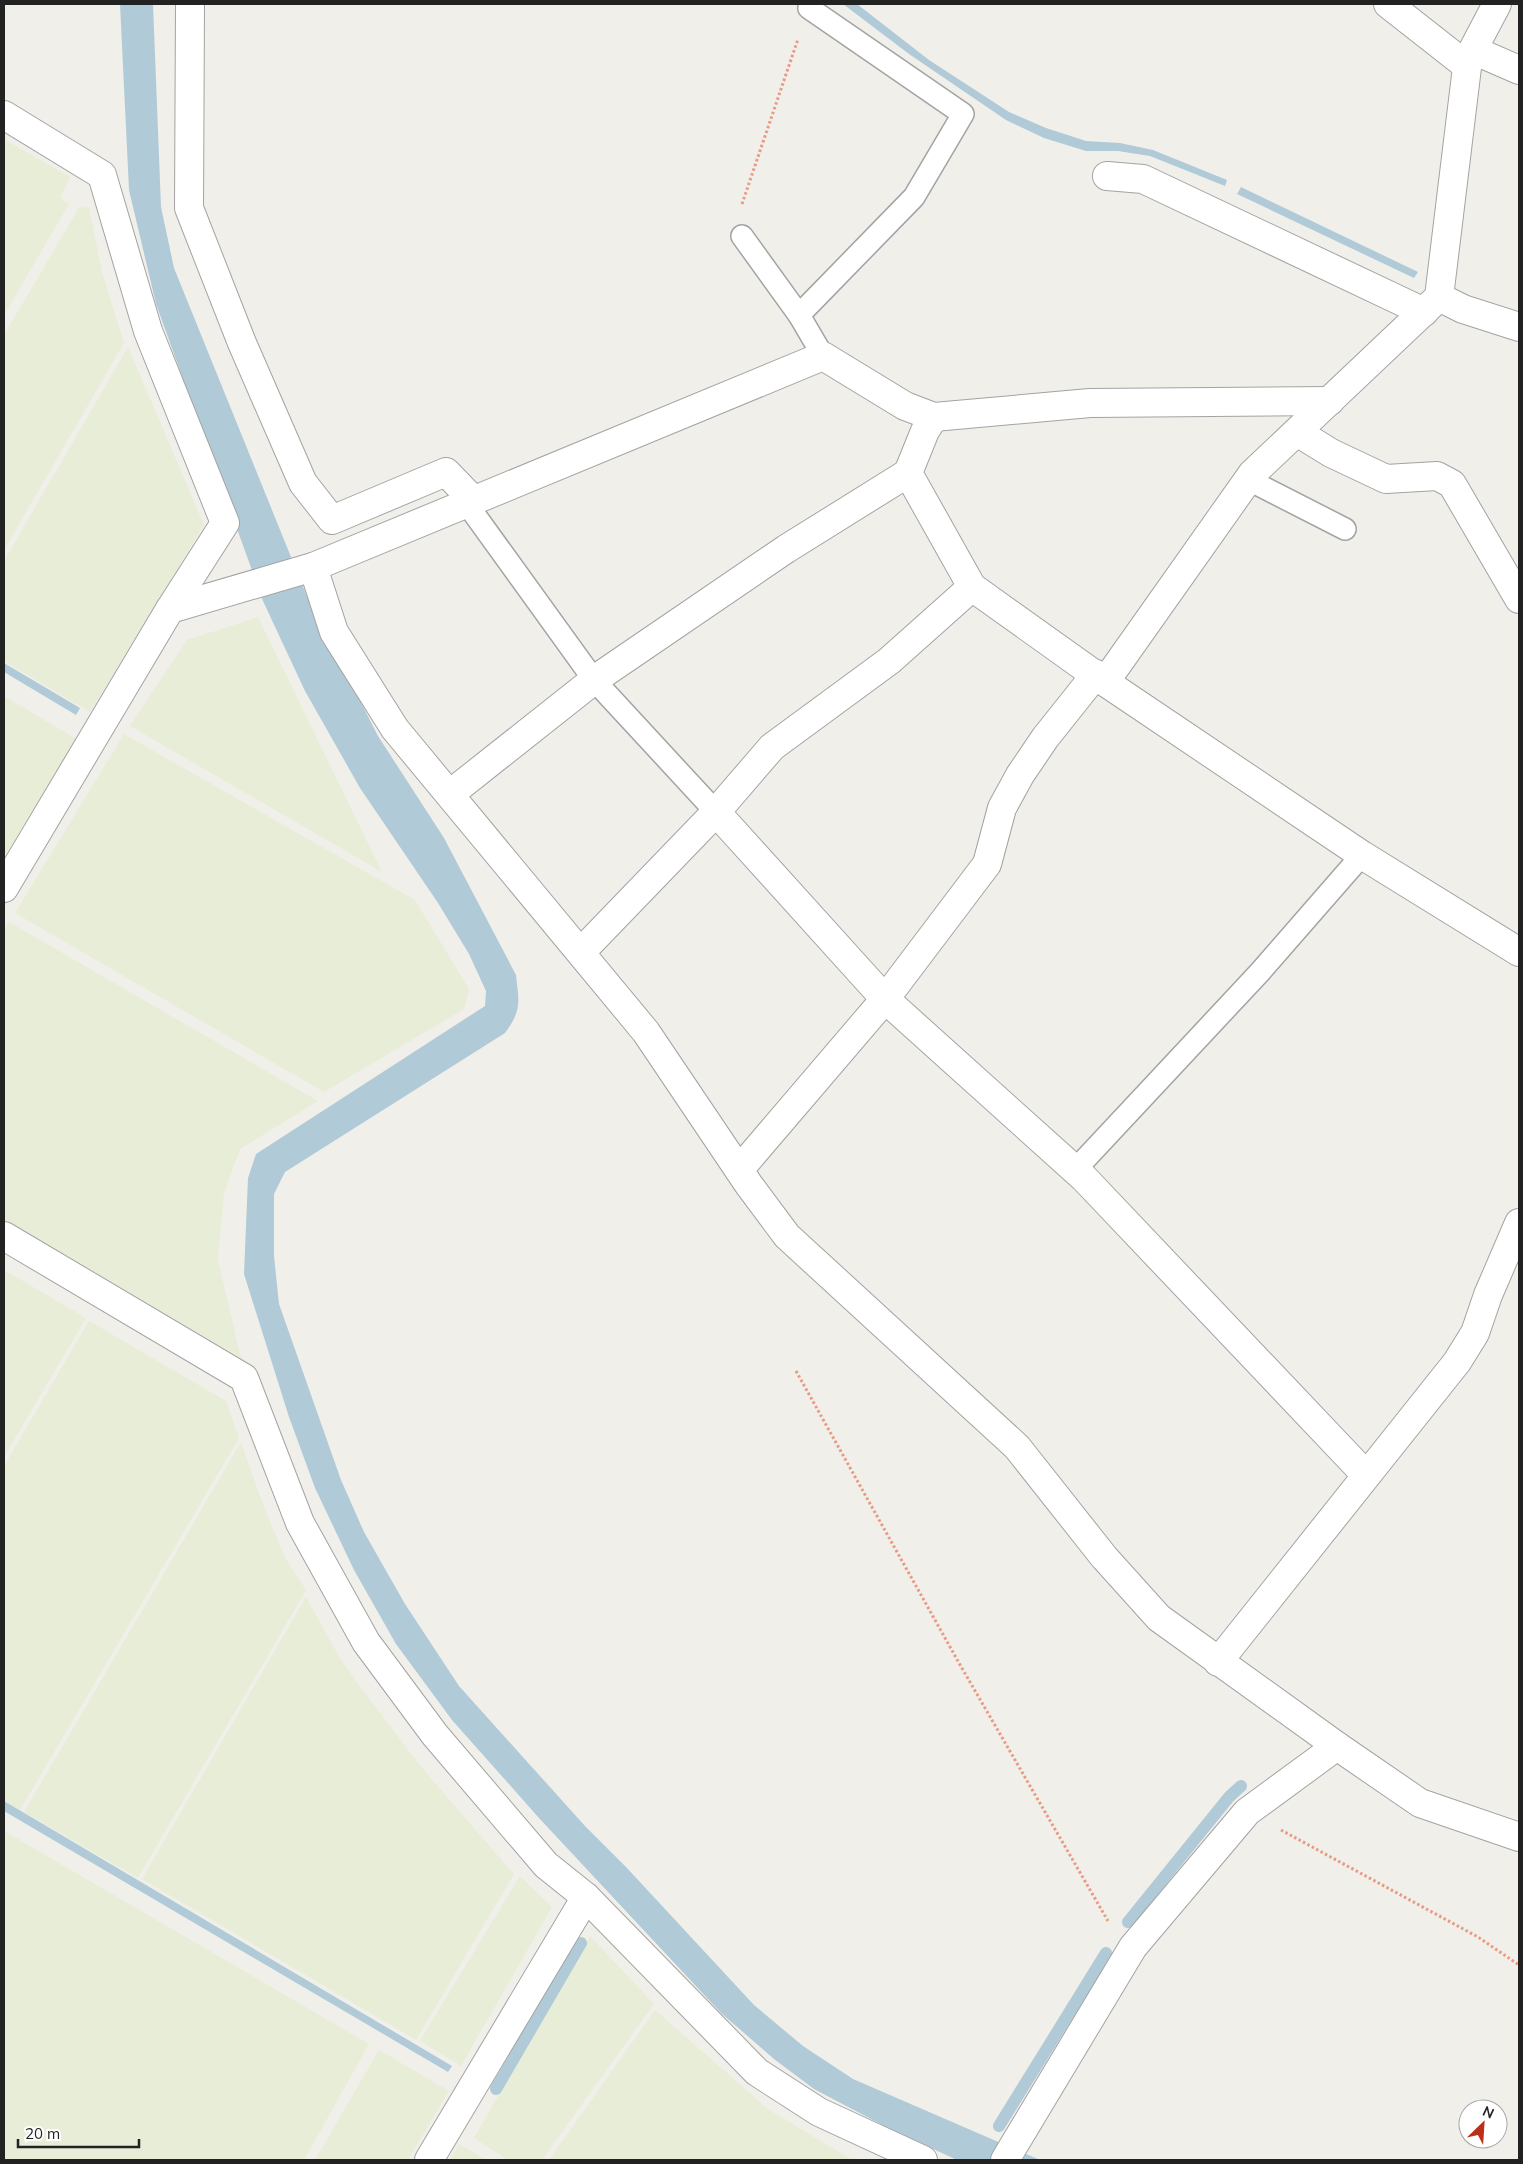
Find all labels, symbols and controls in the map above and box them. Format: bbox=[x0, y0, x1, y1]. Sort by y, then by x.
north arrow bbox=[1458, 2099, 1508, 2149]
text: N bbox=[1480, 2102, 1497, 2123]
scale bar bbox=[18, 2116, 139, 2148]
text: 20 m bbox=[25, 2124, 60, 2143]

